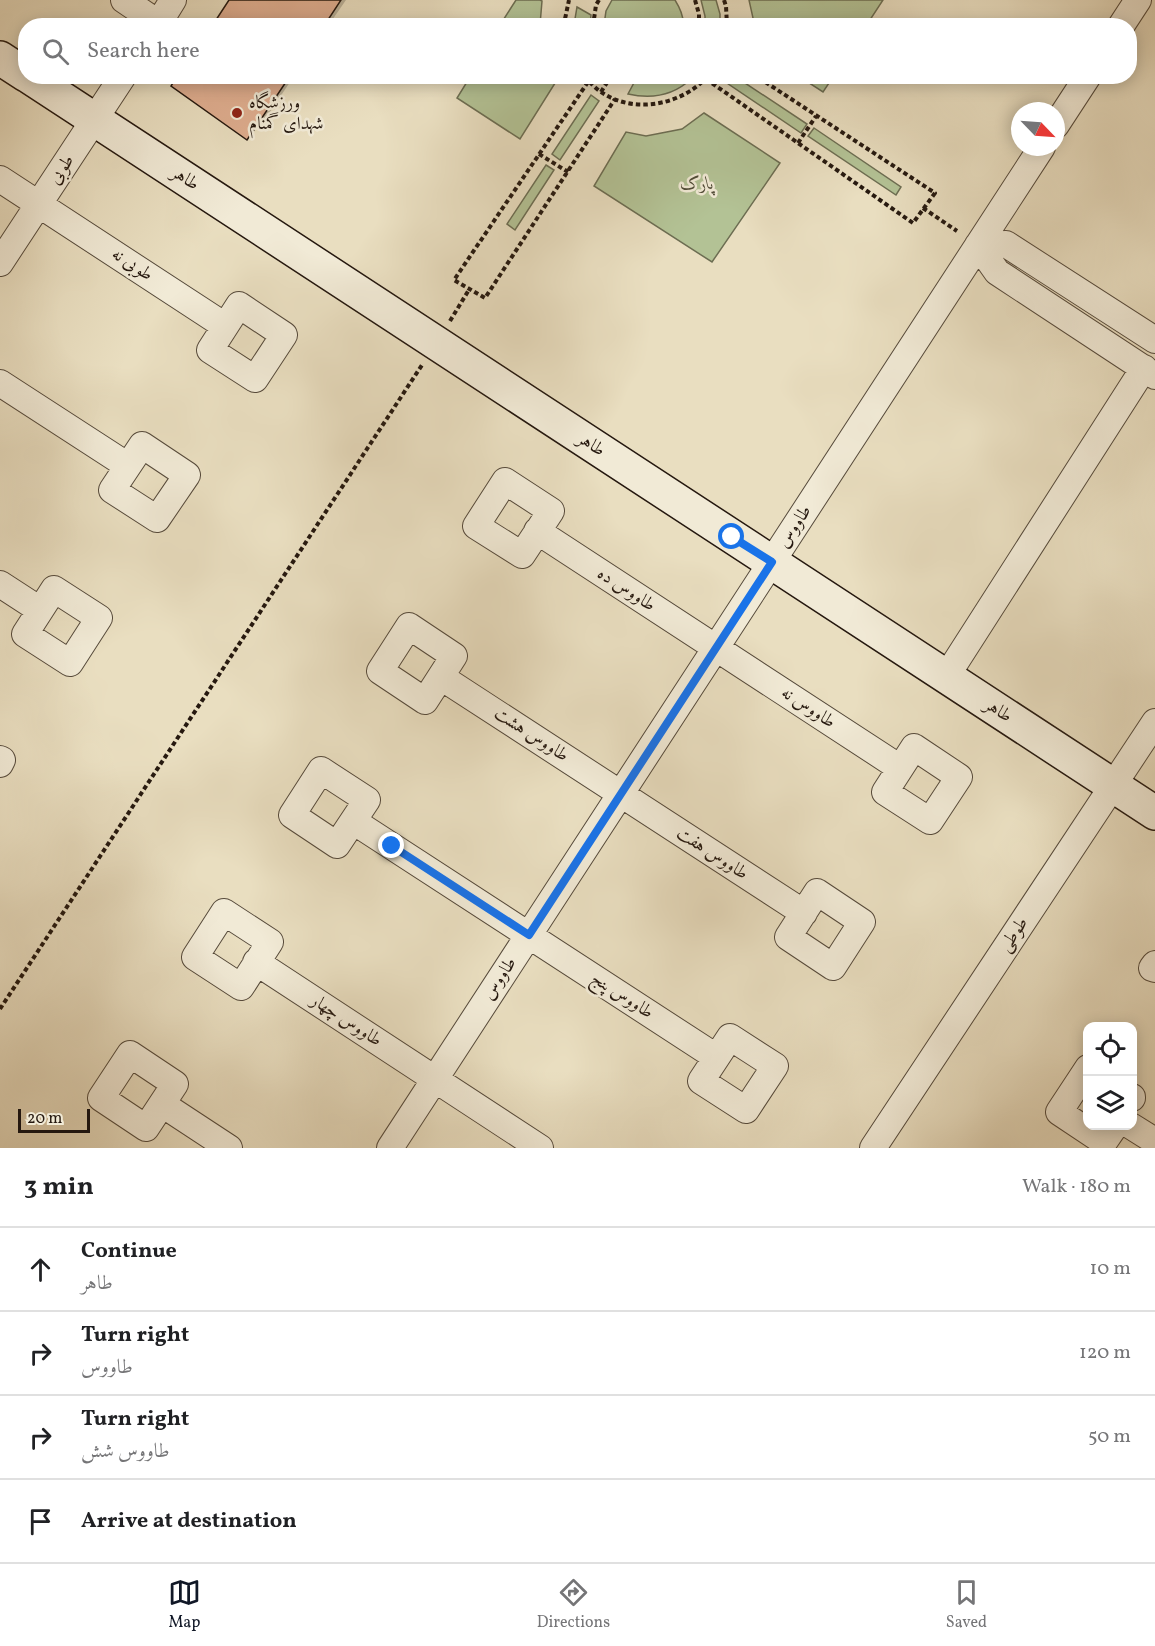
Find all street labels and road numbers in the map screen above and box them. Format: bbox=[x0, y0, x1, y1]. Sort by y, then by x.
street label: طوبی bbox=[43, 150, 81, 190]
street label: طاهر bbox=[165, 160, 204, 197]
street label: طوبی نه bbox=[106, 242, 158, 288]
street label: طاهر bbox=[571, 426, 610, 463]
street label: طاووس bbox=[772, 501, 818, 553]
street label: طاووس ده bbox=[592, 562, 660, 618]
street label: طاووس نه bbox=[776, 681, 840, 735]
street label: طاهر bbox=[978, 692, 1017, 729]
street label: طاووس هشت bbox=[489, 702, 573, 768]
street label: طاووس هفت bbox=[671, 821, 753, 887]
street label: طوطی bbox=[993, 913, 1035, 957]
street label: طاووس bbox=[477, 953, 523, 1005]
street label: طاووس پنج bbox=[585, 966, 658, 1027]
street label: طاووس چهار bbox=[304, 988, 386, 1053]

